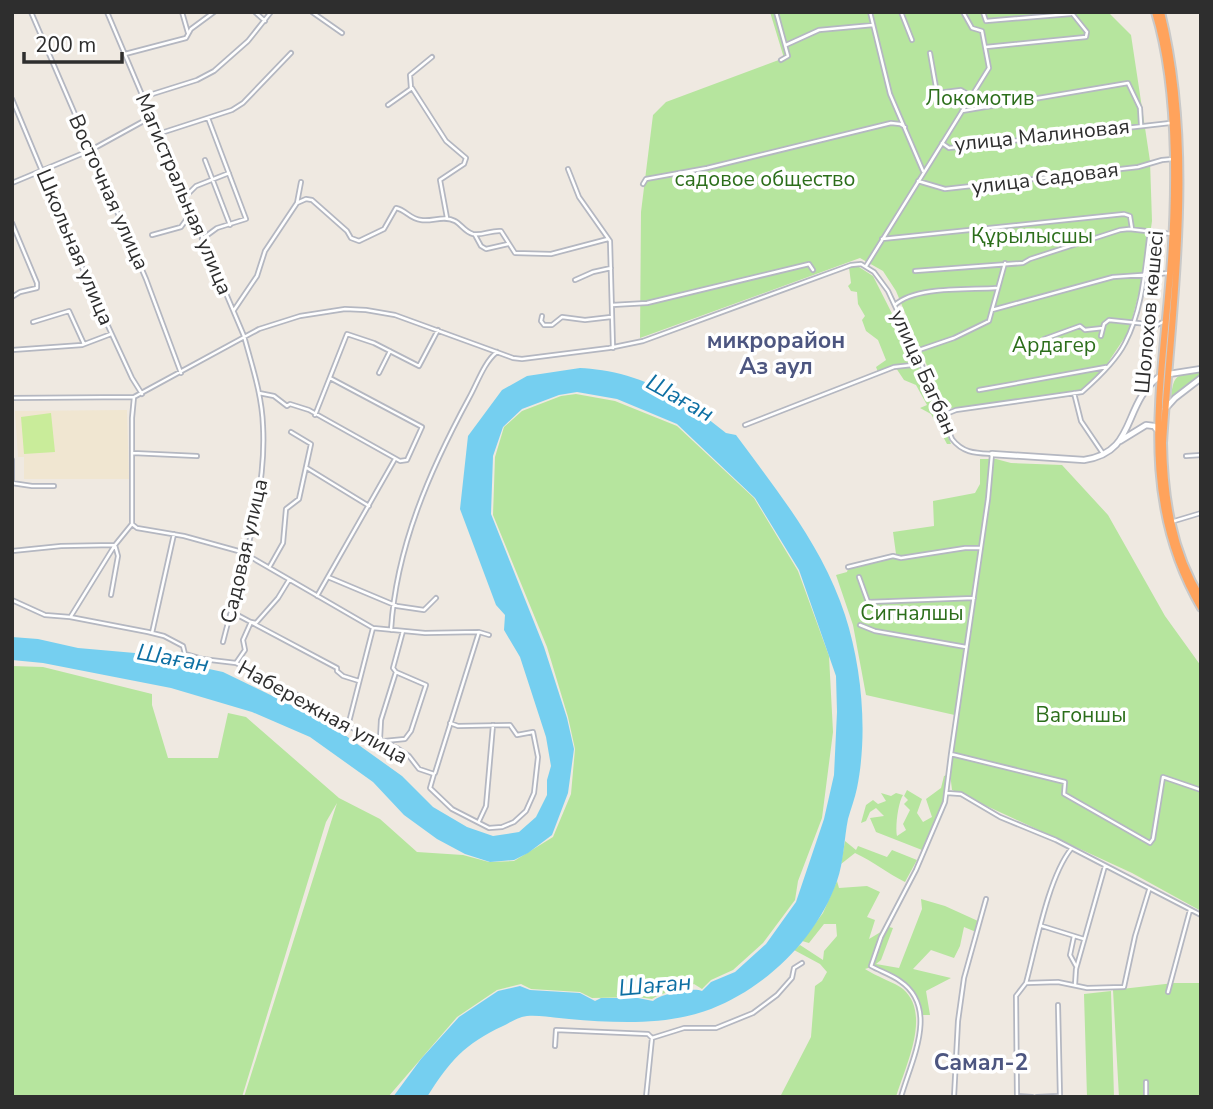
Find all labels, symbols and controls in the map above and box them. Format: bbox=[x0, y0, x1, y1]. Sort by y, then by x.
scale bar bbox=[24, 21, 122, 65]
text: 200 m bbox=[35, 31, 96, 59]
park label: Локомотив bbox=[925, 84, 1035, 112]
street label: Магистральная улица bbox=[129, 89, 239, 299]
street label: Восточная улица bbox=[62, 110, 156, 274]
street label: улица Малиновая bbox=[953, 112, 1131, 158]
street label: улица Садовая bbox=[970, 155, 1120, 201]
street label: Школьная улица bbox=[29, 165, 121, 329]
park label: садовое общество bbox=[675, 165, 855, 193]
park label: Құрылысшы bbox=[971, 222, 1093, 250]
street label: Шолохов көшесі bbox=[1128, 229, 1170, 395]
street label: улица Багбан bbox=[884, 305, 964, 439]
district label: микрорайон Аз аул bbox=[707, 325, 845, 382]
park label: Ардагер bbox=[1012, 331, 1096, 359]
water label: Шаған bbox=[641, 367, 719, 429]
street label: Садовая улица bbox=[214, 476, 274, 626]
park label: Сигналшы bbox=[860, 599, 964, 627]
water label: Шаған bbox=[134, 636, 212, 680]
street label: Набережная улица bbox=[233, 654, 413, 770]
park label: Вагоншы bbox=[1036, 701, 1126, 729]
water label: Шаған bbox=[617, 966, 693, 1004]
district label: Самал-2 bbox=[934, 1047, 1028, 1078]

